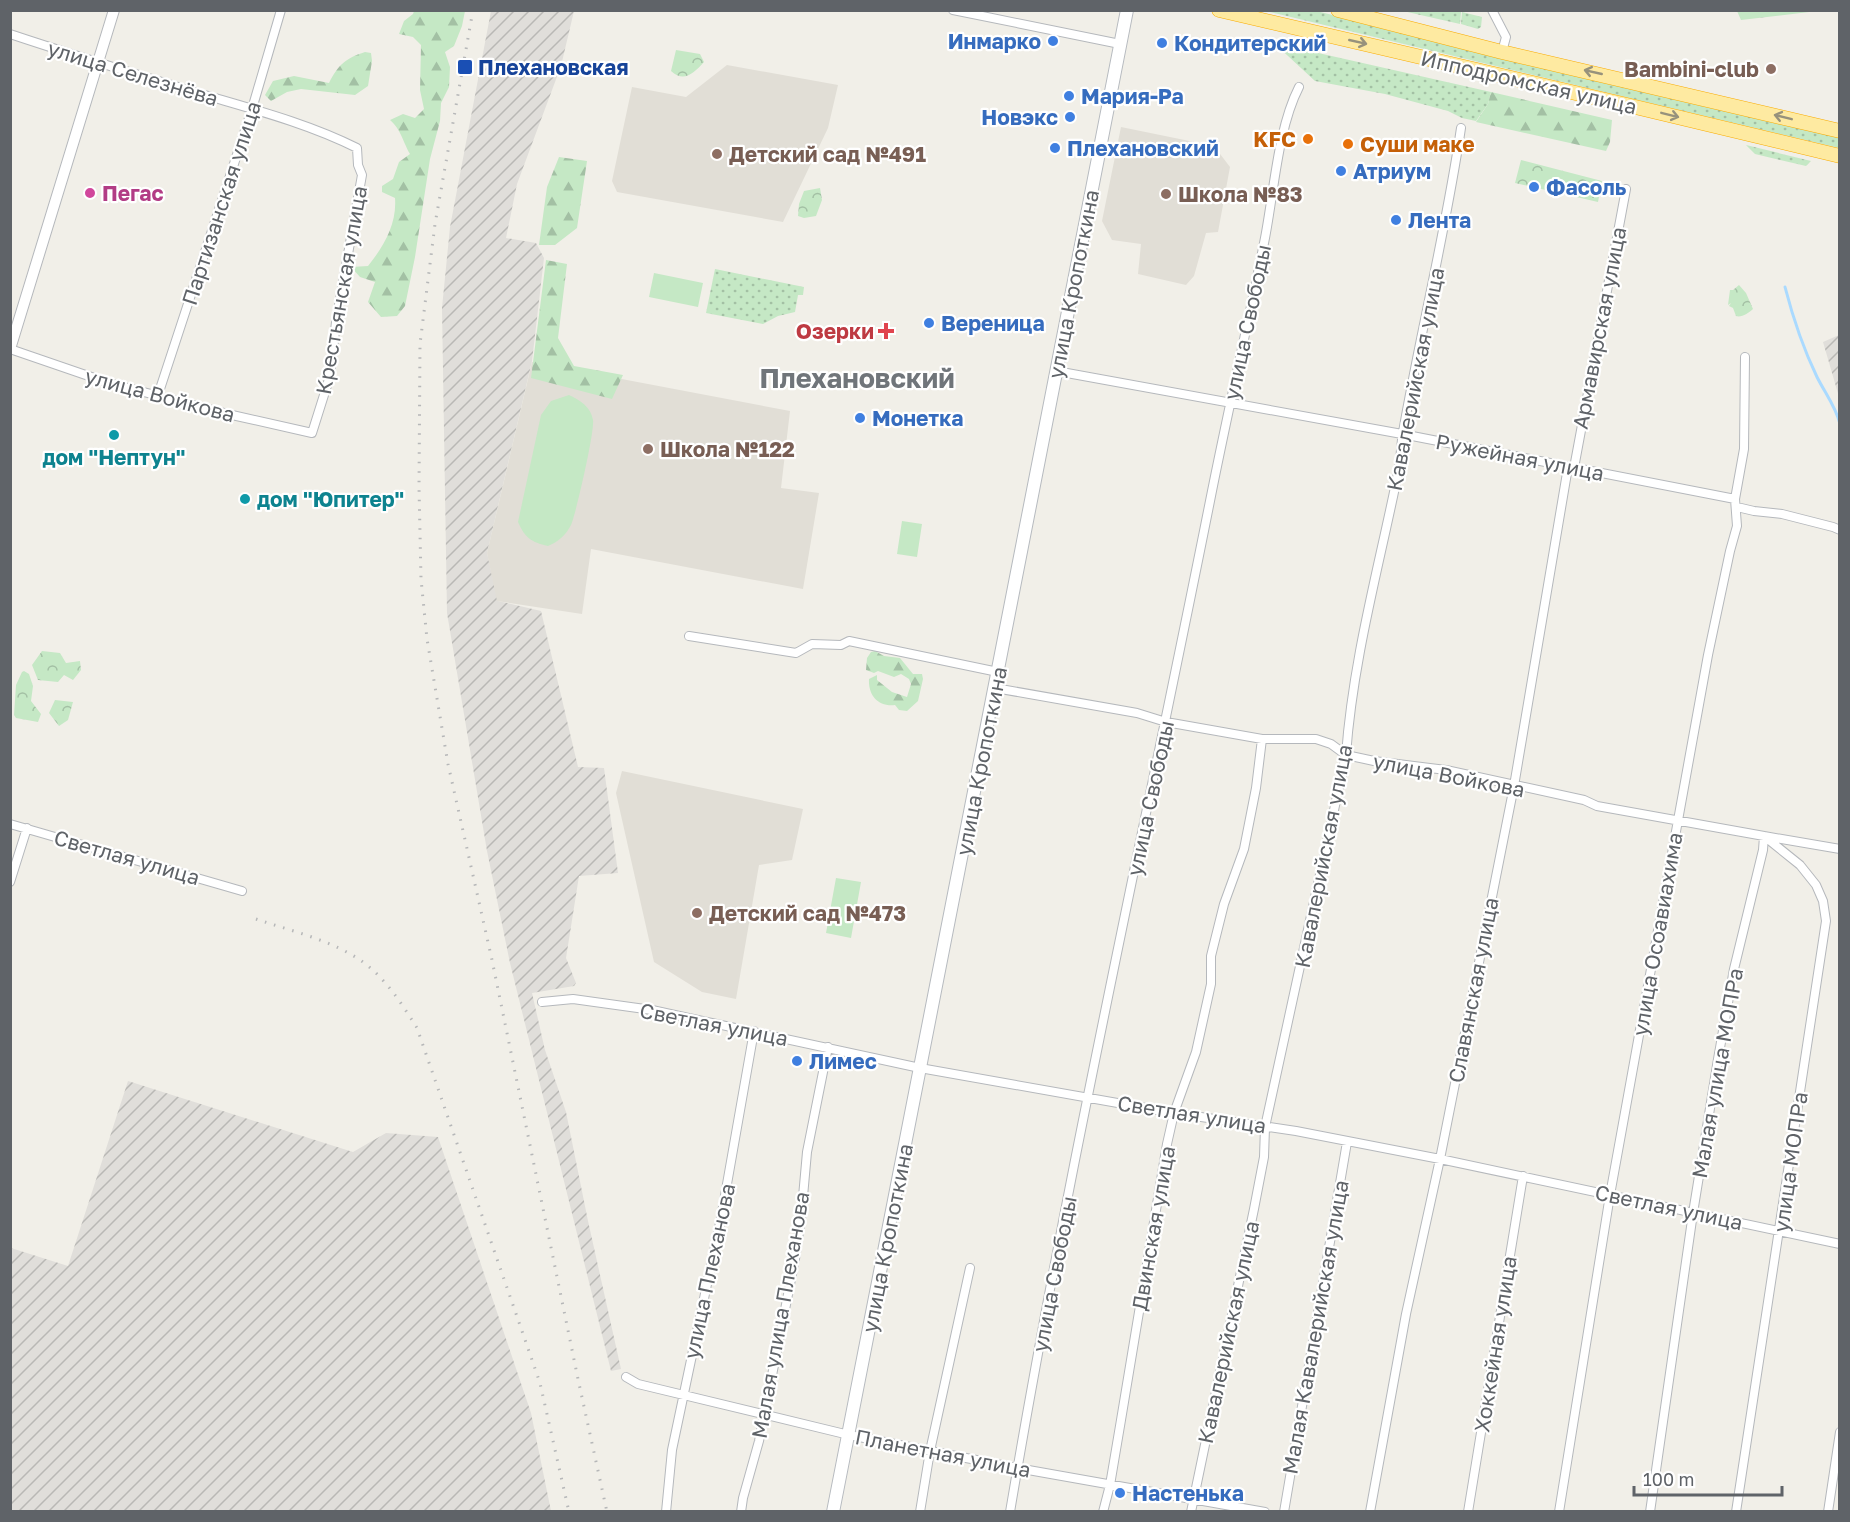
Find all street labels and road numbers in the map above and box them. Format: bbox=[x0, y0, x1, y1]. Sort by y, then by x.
street label: улица Селезнёва bbox=[44, 35, 222, 111]
street label: Ипподромская улица bbox=[1418, 44, 1640, 120]
street label: Партизанская улица bbox=[176, 98, 266, 308]
street label: Крестьянская улица bbox=[310, 184, 372, 396]
street label: улица Кропоткина bbox=[1042, 187, 1104, 381]
street label: Армавирская улица bbox=[1567, 225, 1631, 431]
street label: улица Свободы bbox=[1218, 242, 1276, 402]
street label: Кавалерийская улица bbox=[1381, 265, 1449, 493]
street label: улица Войкова bbox=[82, 362, 238, 428]
street label: Ружейная улица bbox=[1434, 428, 1606, 486]
street label: улица Кропоткина bbox=[950, 664, 1012, 858]
street label: улица Свободы bbox=[1121, 718, 1179, 878]
street label: Кавалерийская улица bbox=[1289, 742, 1357, 970]
street label: улица Войкова bbox=[1371, 748, 1527, 802]
street label: Светлая улица bbox=[51, 824, 203, 890]
street label: улица Осоавиахима bbox=[1626, 830, 1688, 1038]
street label: Славянская улица bbox=[1442, 895, 1504, 1085]
street label: Малая улица МОПРа bbox=[1686, 966, 1748, 1180]
street label: Светлая улица bbox=[638, 997, 790, 1051]
street label: Светлая улица bbox=[1116, 1089, 1268, 1139]
street label: улица МОПРа bbox=[1767, 1090, 1813, 1234]
street label: улица Кропоткина bbox=[856, 1141, 918, 1335]
street label: Двинская улица bbox=[1126, 1144, 1180, 1312]
street label: Малая Кавалерийская улица bbox=[1276, 1178, 1354, 1476]
street label: Светлая улица bbox=[1593, 1179, 1745, 1235]
street label: улица Плеханова bbox=[678, 1181, 740, 1361]
street label: Малая улица Плеханова bbox=[745, 1190, 815, 1440]
street label: улица Свободы bbox=[1026, 1194, 1082, 1354]
street label: Кавалерийская улица bbox=[1192, 1218, 1264, 1446]
street label: Хоккейная улица bbox=[1468, 1254, 1522, 1434]
street label: Планетная улица bbox=[853, 1423, 1033, 1483]

